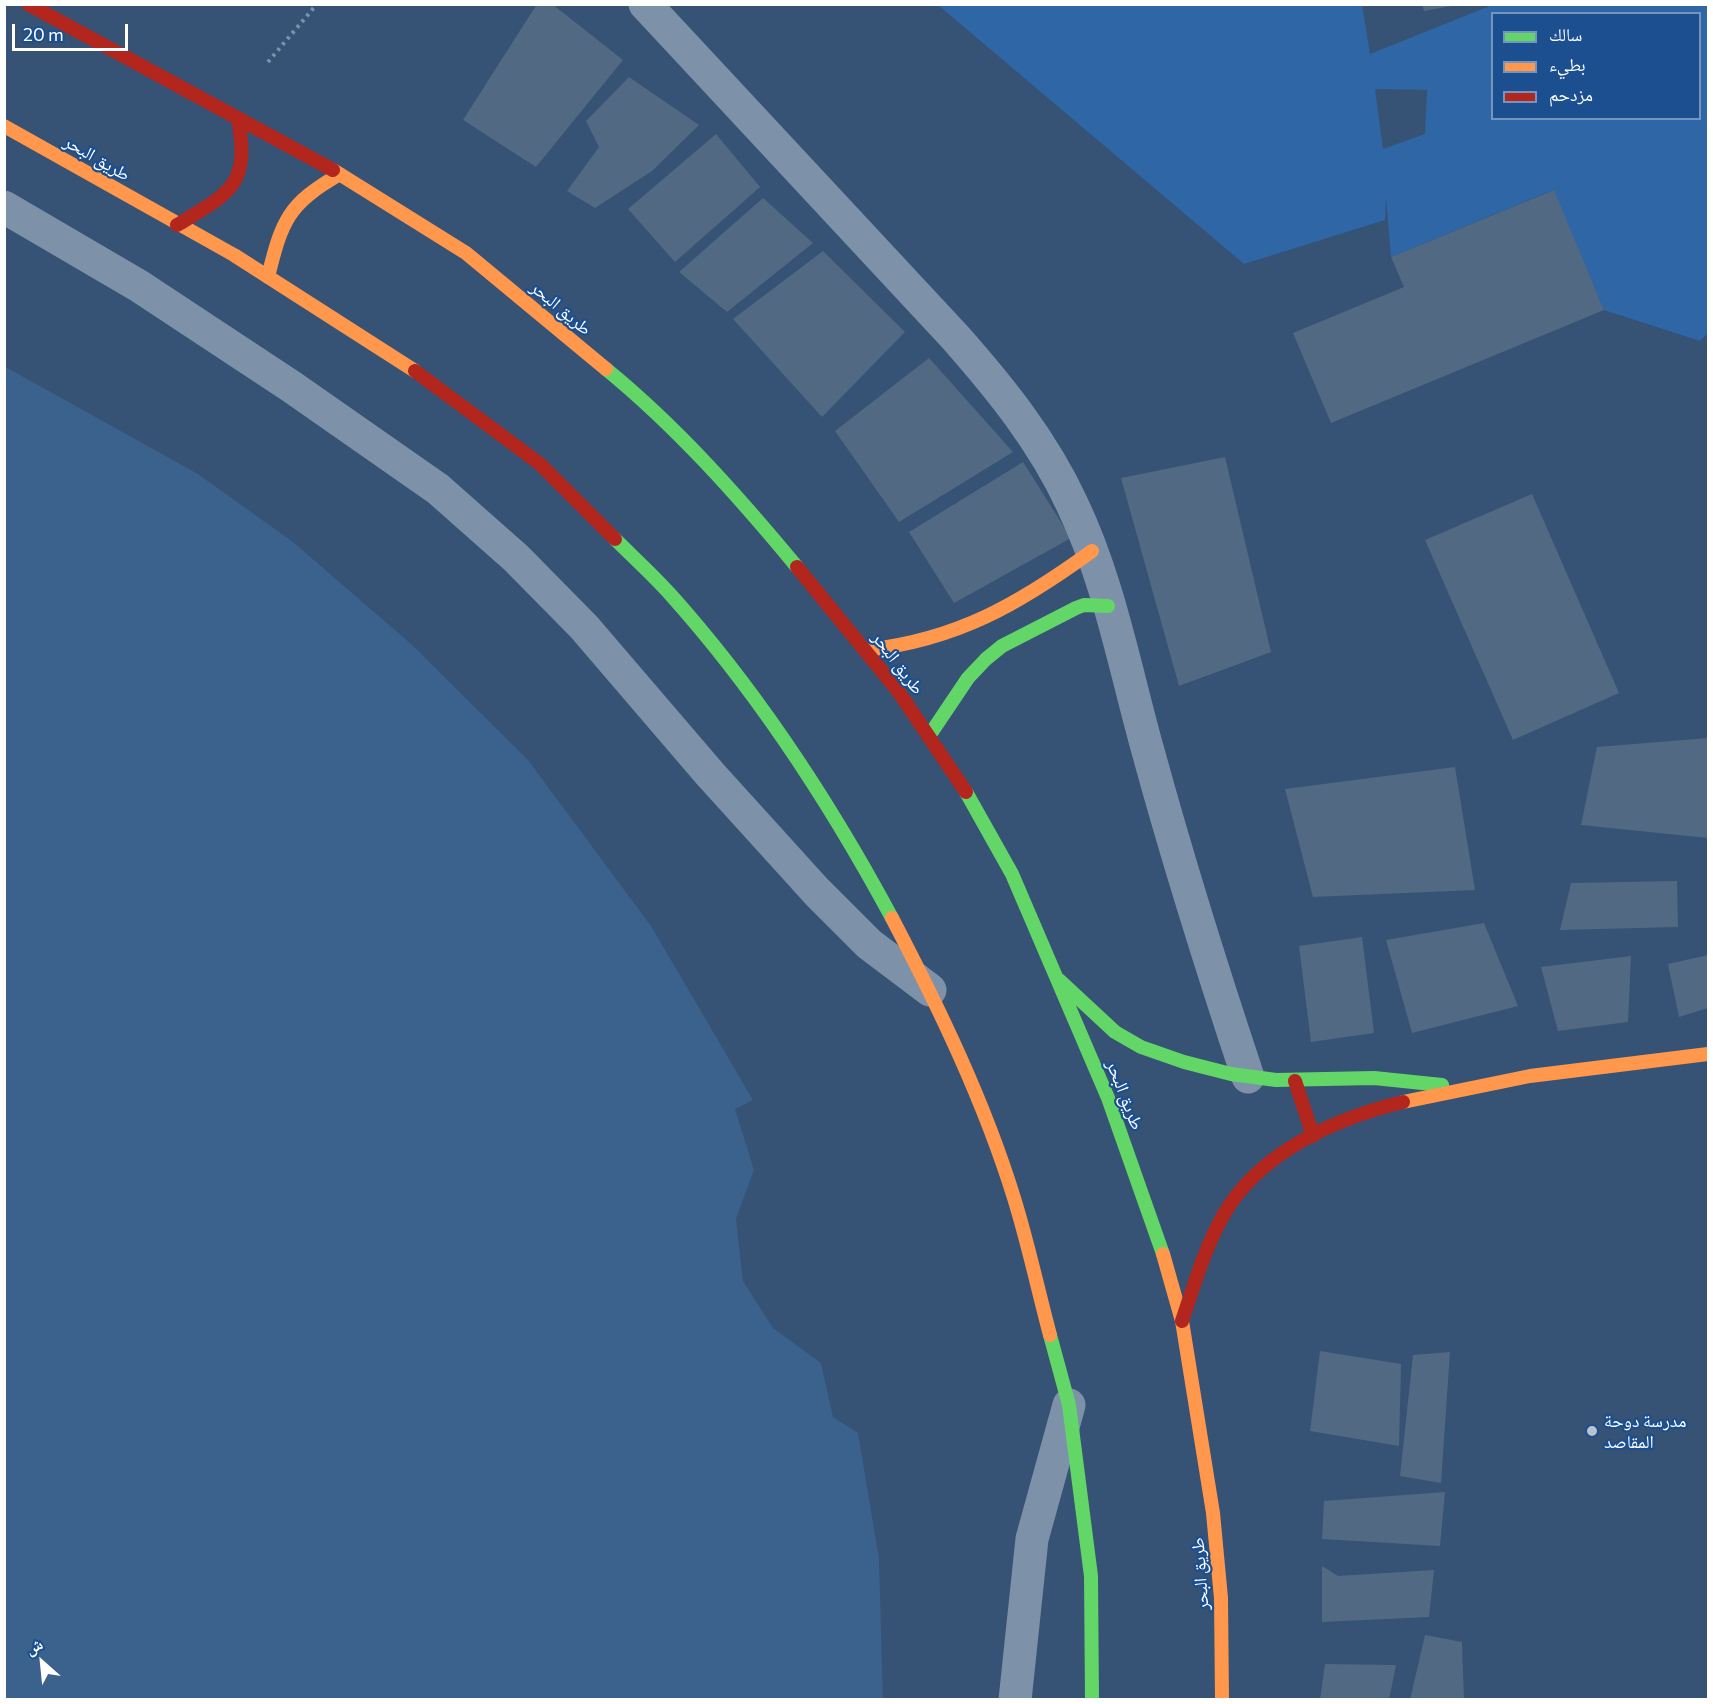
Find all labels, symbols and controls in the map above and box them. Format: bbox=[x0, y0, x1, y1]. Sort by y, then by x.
scale bar bbox=[15, 12, 130, 50]
legend bbox=[1491, 12, 1701, 120]
text: 20 m bbox=[23, 23, 64, 45]
text: سالك bbox=[1549, 23, 1582, 45]
text: بطيء bbox=[1549, 53, 1586, 75]
text: مزدحم bbox=[1549, 83, 1593, 105]
street label: طريق البحر bbox=[60, 130, 134, 186]
street label: طريق البحر bbox=[526, 276, 596, 340]
street label: طريق البحر bbox=[867, 627, 929, 699]
street label: طريق البحر bbox=[1102, 1057, 1148, 1133]
place label: مدرسة دوحة المقاصد bbox=[1604, 1410, 1687, 1452]
marker: مدرسة دوحة المقاصد bbox=[1585, 1424, 1599, 1438]
street label: طريق البحر bbox=[1187, 1537, 1213, 1611]
north arrow bbox=[12, 1632, 72, 1692]
text: ش bbox=[22, 1633, 45, 1658]

